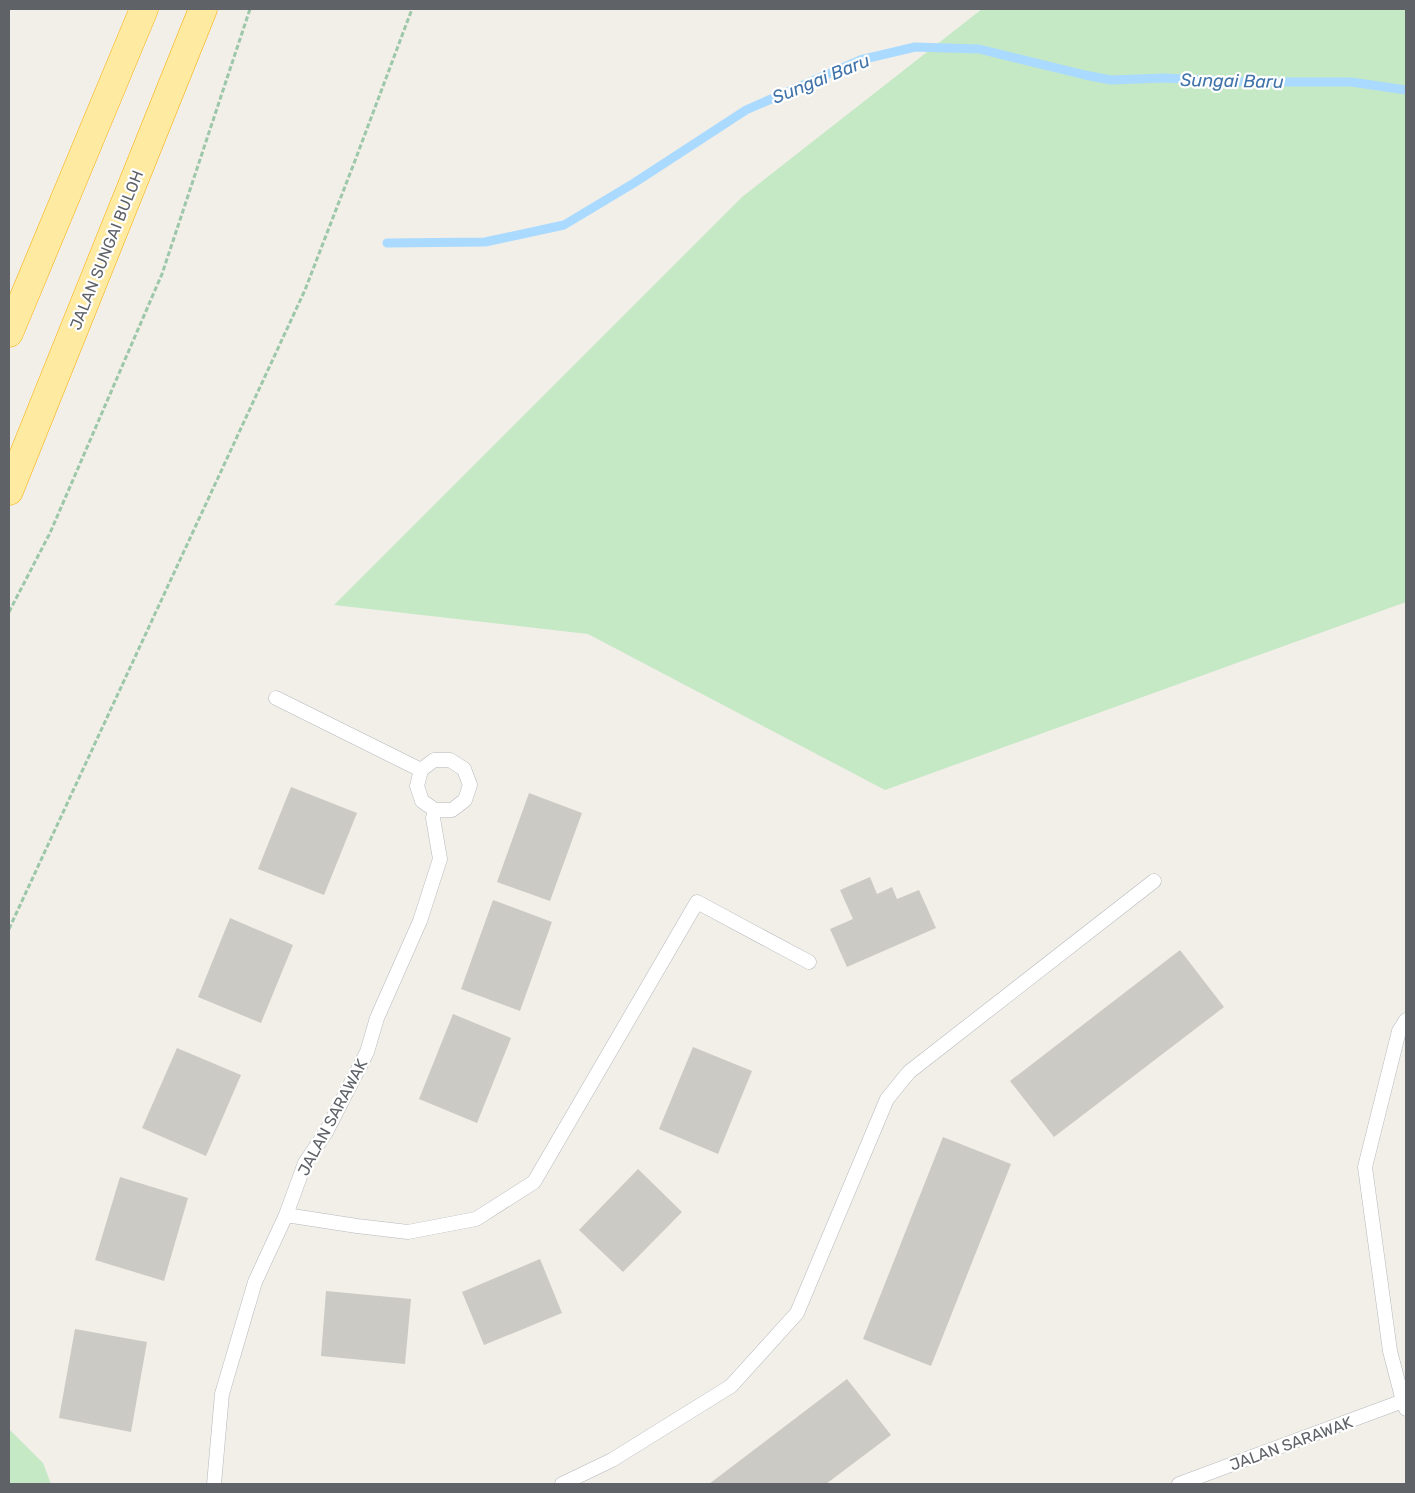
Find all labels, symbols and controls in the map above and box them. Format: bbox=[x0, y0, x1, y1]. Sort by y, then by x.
water label: Sungai Baru bbox=[769, 49, 873, 109]
water label: Sungai Baru bbox=[1180, 69, 1284, 93]
street label: JALAN SUNGAI BULOH bbox=[66, 168, 147, 333]
street label: JALAN SARAWAK bbox=[294, 1055, 371, 1179]
street label: JALAN SARAWAK bbox=[1227, 1412, 1356, 1475]

